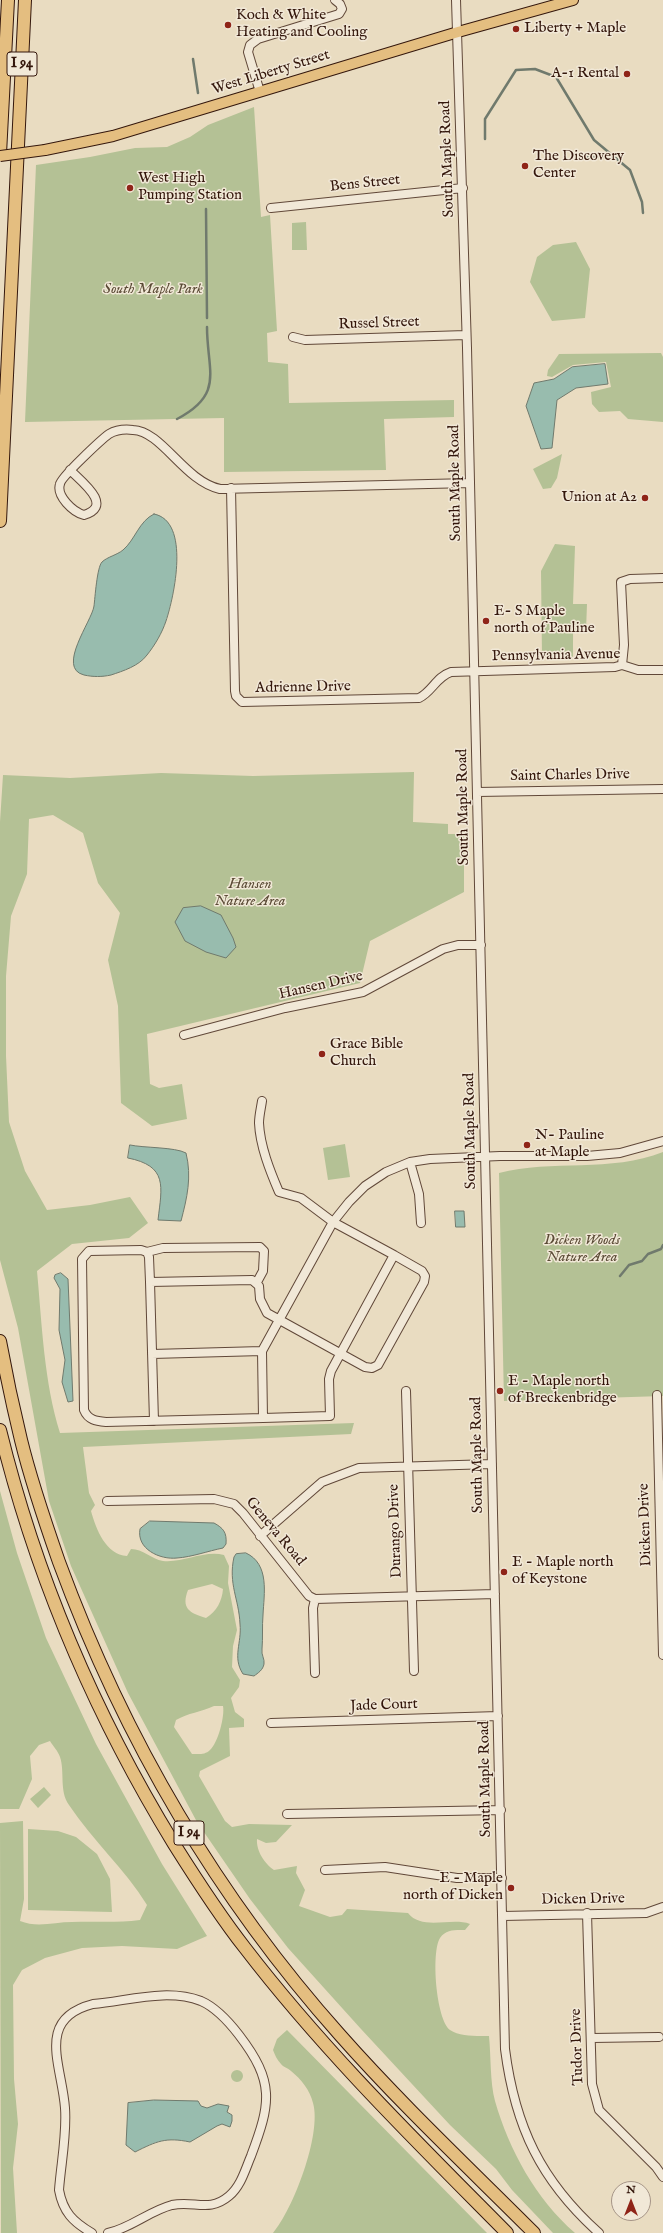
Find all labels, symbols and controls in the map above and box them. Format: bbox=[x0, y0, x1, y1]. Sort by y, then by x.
place label: Koch & White Heating and Cooling bbox=[236, 7, 367, 42]
marker: Koch & White Heating and Cooling bbox=[223, 20, 233, 30]
place label: Liberty + Maple bbox=[524, 20, 626, 38]
marker: Liberty + Maple bbox=[511, 24, 521, 34]
street label: West Liberty Street bbox=[210, 47, 332, 99]
road number: I 94 bbox=[7, 52, 37, 76]
place label: A-1 Rental bbox=[551, 65, 619, 83]
marker: A-1 Rental bbox=[622, 69, 632, 79]
street label: South Maple Road bbox=[437, 100, 459, 218]
place label: The Discovery Center bbox=[533, 148, 624, 183]
marker: The Discovery Center bbox=[520, 161, 530, 171]
place label: West High Pumping Station bbox=[138, 170, 242, 205]
street label: Bens Street bbox=[329, 171, 401, 197]
marker: West High Pumping Station bbox=[125, 183, 135, 193]
park label: South Maple Park bbox=[103, 281, 203, 299]
street label: Russel Street bbox=[338, 314, 420, 334]
street label: South Maple Road bbox=[446, 425, 466, 541]
place label: Union at A2 bbox=[561, 489, 637, 507]
marker: Union at A2 bbox=[640, 493, 650, 503]
place label: E- S Maple north of Pauline bbox=[494, 603, 595, 638]
marker: E- S Maple north of Pauline bbox=[481, 616, 491, 626]
street label: Pennsylvania Avenue bbox=[492, 646, 620, 666]
street label: Adrienne Drive bbox=[255, 678, 351, 698]
street label: South Maple Road bbox=[454, 749, 474, 865]
street label: Saint Charles Drive bbox=[510, 766, 630, 786]
park label: Hansen Nature Area bbox=[215, 876, 285, 911]
street label: Hansen Drive bbox=[277, 968, 365, 1004]
place label: Grace Bible Church bbox=[330, 1036, 403, 1071]
marker: Grace Bible Church bbox=[317, 1049, 327, 1059]
street label: South Maple Road bbox=[461, 1073, 481, 1189]
place label: N- Pauline at Maple bbox=[535, 1127, 604, 1162]
marker: N- Pauline at Maple bbox=[522, 1140, 532, 1150]
park label: Dicken Woods Nature Area bbox=[544, 1232, 620, 1267]
place label: E - Maple north of Breckenbridge bbox=[508, 1373, 617, 1408]
marker: E - Maple north of Breckenbridge bbox=[495, 1386, 505, 1396]
street label: South Maple Road bbox=[468, 1397, 488, 1513]
street label: Dicken Drive bbox=[636, 1483, 656, 1567]
street label: Durango Drive bbox=[385, 1484, 407, 1578]
street label: Geneva Road bbox=[241, 1494, 309, 1570]
place label: E - Maple north of Keystone bbox=[512, 1554, 613, 1589]
marker: E - Maple north of Keystone bbox=[499, 1567, 509, 1577]
street label: Jade Court bbox=[350, 1696, 418, 1716]
street label: South Maple Road bbox=[476, 1721, 496, 1837]
road number: I 94 bbox=[174, 1821, 204, 1845]
place label: E - Maple north of Dicken bbox=[403, 1870, 503, 1905]
marker: E - Maple north of Dicken bbox=[506, 1883, 516, 1893]
street label: Dicken Drive bbox=[541, 1890, 625, 1910]
street label: Tudor Drive bbox=[568, 2008, 588, 2086]
north arrow bbox=[611, 2181, 651, 2221]
text: N bbox=[626, 2183, 636, 2197]

